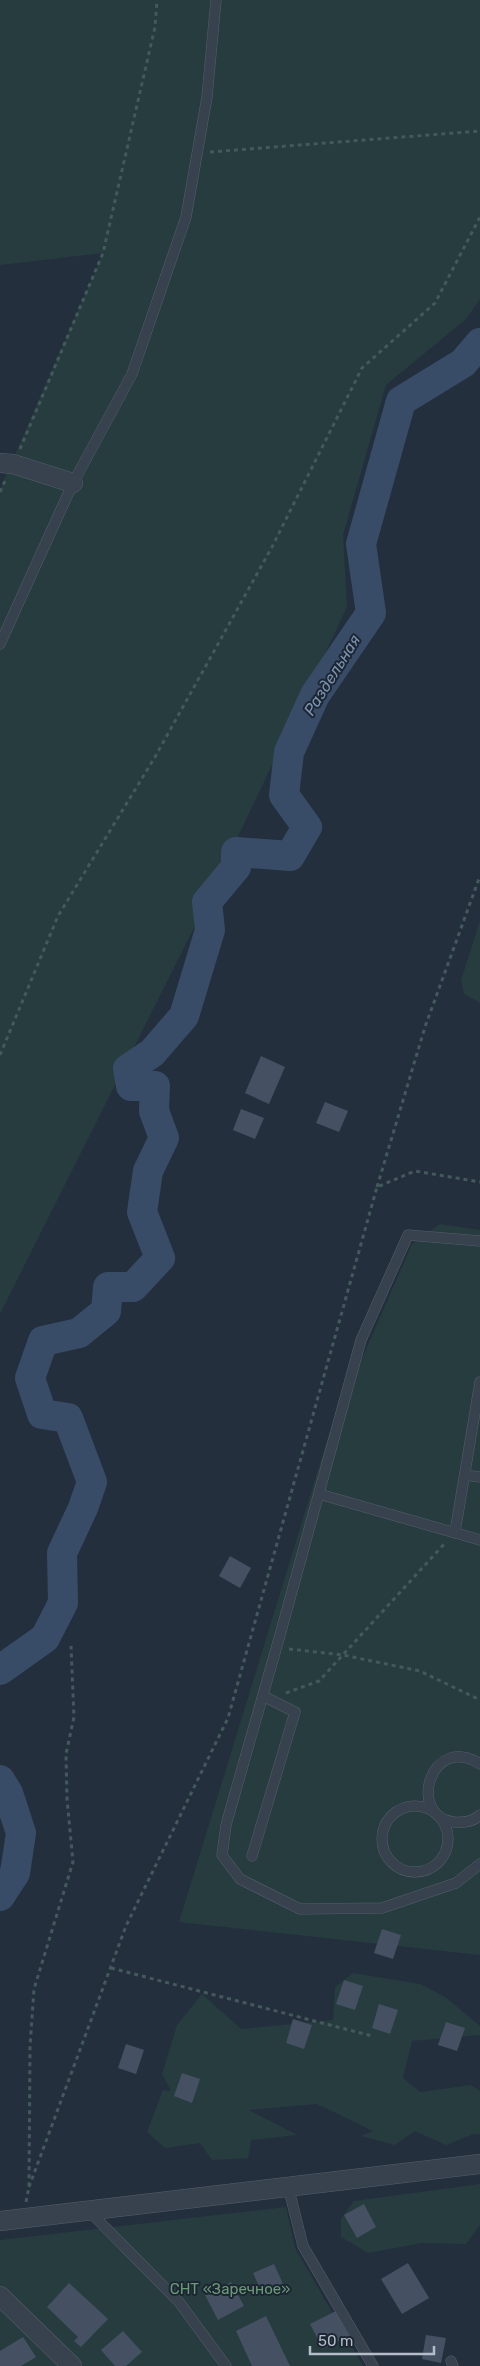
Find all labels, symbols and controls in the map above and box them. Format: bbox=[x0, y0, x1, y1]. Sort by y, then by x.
water label: Раздельная bbox=[300, 631, 364, 719]
park label: СНТ «Заречное» bbox=[170, 2280, 290, 2298]
scale bar bbox=[310, 2324, 434, 2356]
text: 50 m bbox=[318, 2332, 353, 2350]

